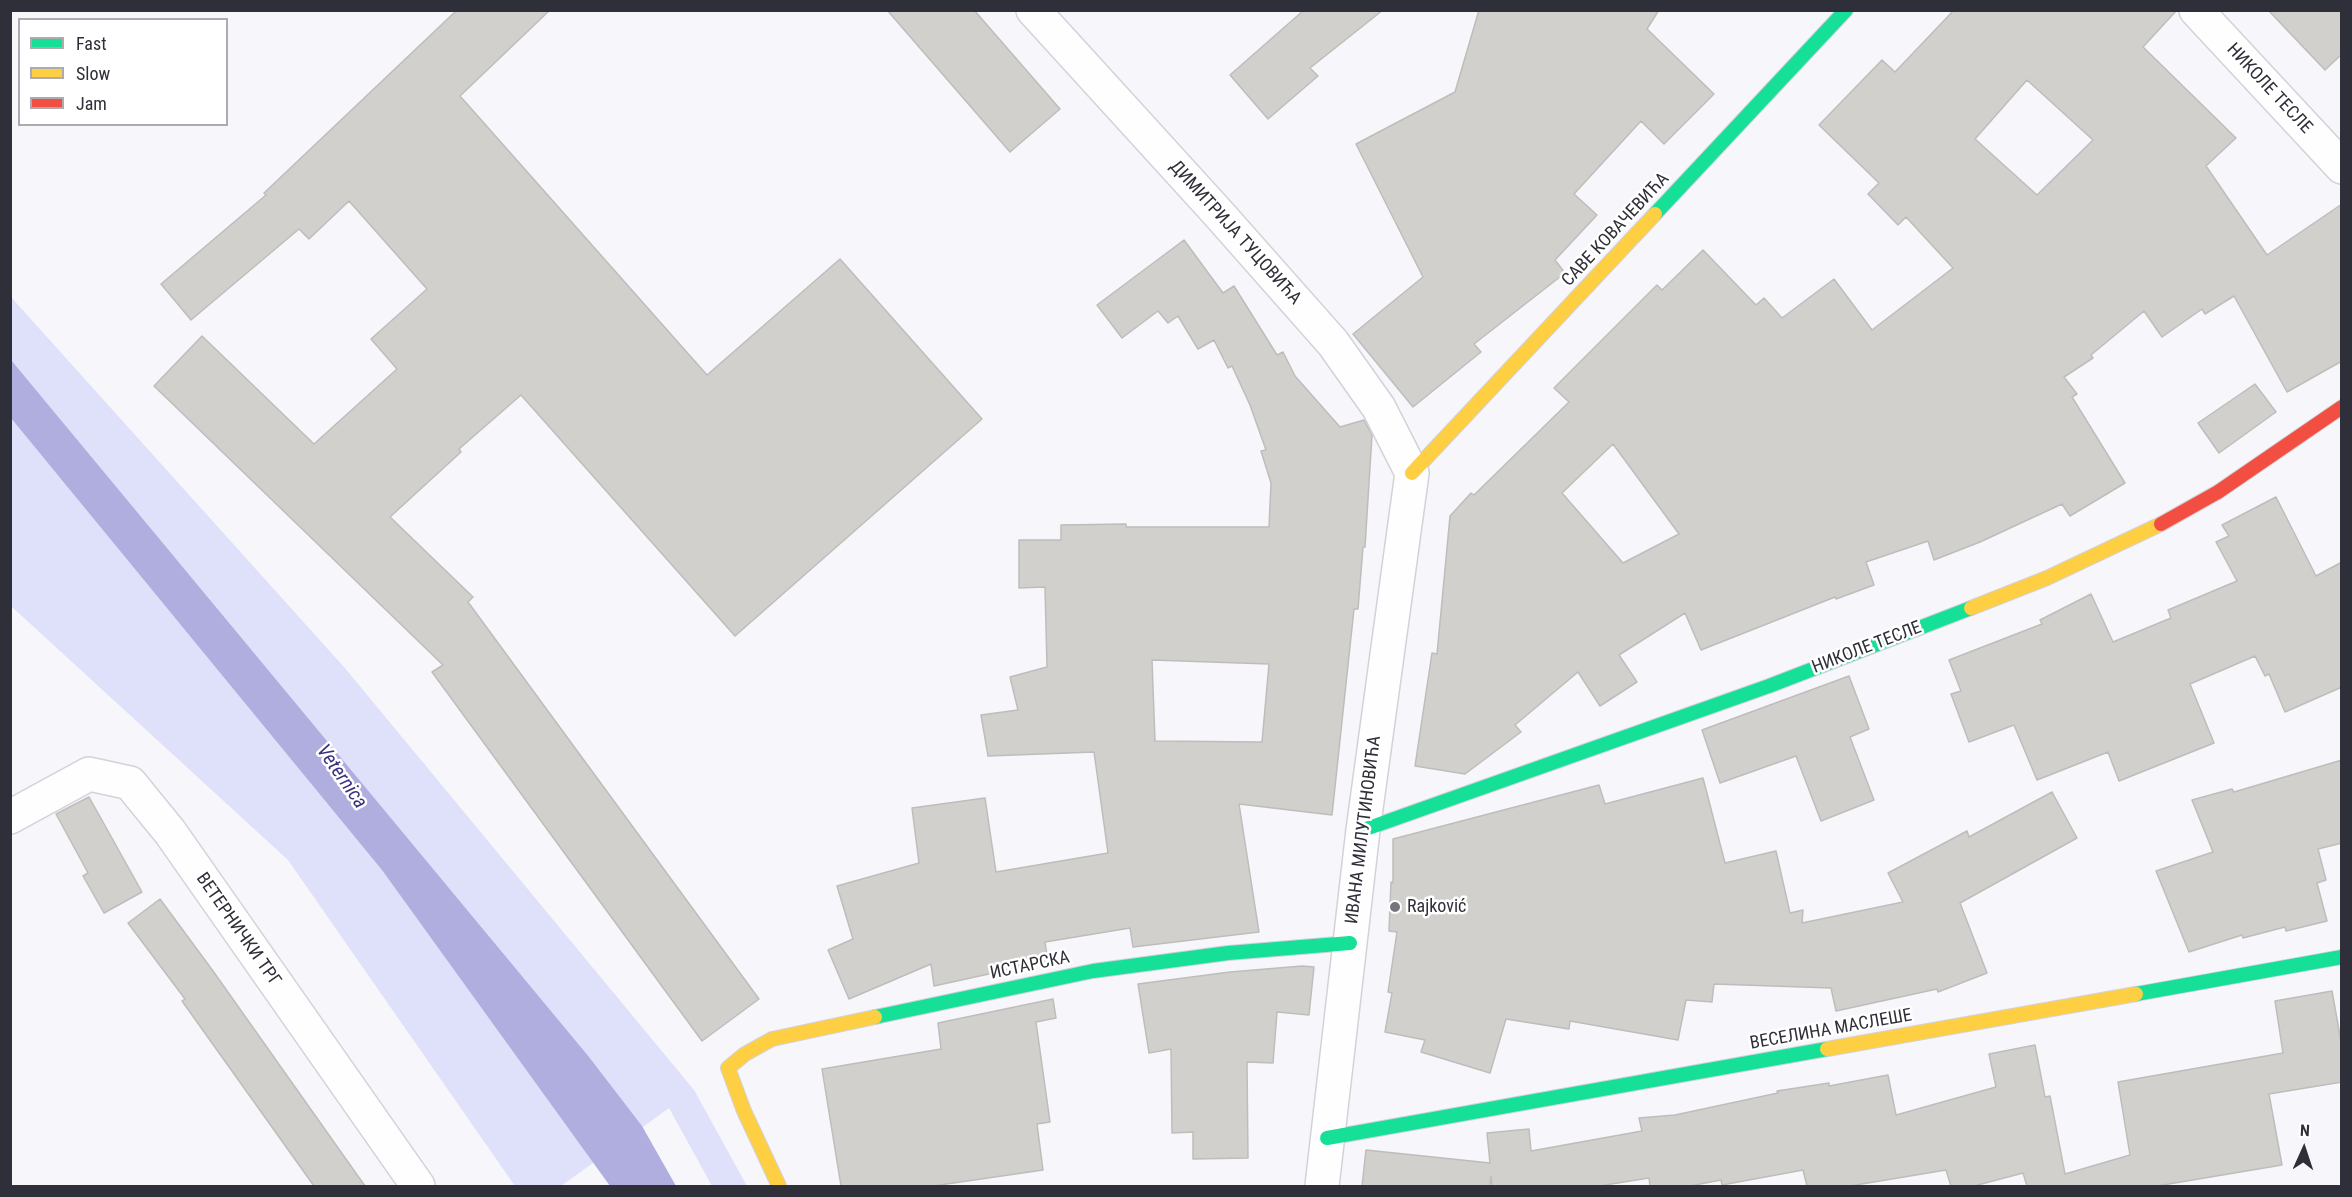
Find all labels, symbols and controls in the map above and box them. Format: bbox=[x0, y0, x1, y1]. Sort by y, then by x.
legend bbox=[18, 18, 228, 126]
text: Fast bbox=[76, 33, 107, 54]
street label: НИКОЛЕ ТЕСЛЕ bbox=[2222, 39, 2316, 139]
text: Slow bbox=[76, 63, 110, 84]
text: Jam bbox=[76, 93, 107, 114]
street label: ДИМИТРИЈА ТУЦОВИЋА bbox=[1165, 157, 1305, 309]
street label: САВЕ КОВАЧЕВИЋА bbox=[1558, 169, 1674, 291]
street label: НИКОЛЕ ТЕСЛЕ bbox=[1809, 617, 1925, 679]
street label: ИВАНА МИЛУТИНОВИЋА bbox=[1342, 735, 1386, 925]
water label: Veternica bbox=[310, 740, 372, 814]
street label: ВЕТЕРНИЧКИ ТРГ bbox=[191, 869, 285, 991]
place label: Rajković bbox=[1407, 896, 1466, 918]
marker: Rajković bbox=[1388, 900, 1402, 914]
street label: ИСТАРСКА bbox=[988, 947, 1072, 985]
street label: ВЕСЕЛИНА МАСЛЕШЕ bbox=[1748, 1005, 1914, 1055]
north arrow bbox=[2274, 1119, 2334, 1179]
text: N bbox=[2300, 1121, 2310, 1140]

